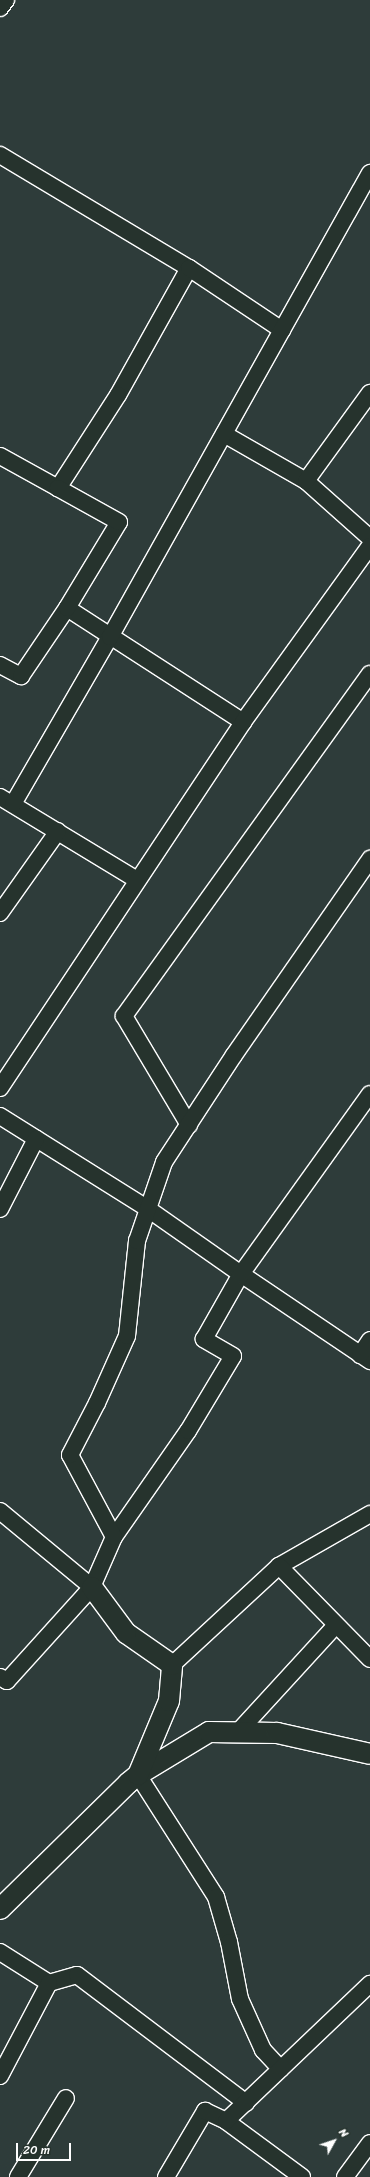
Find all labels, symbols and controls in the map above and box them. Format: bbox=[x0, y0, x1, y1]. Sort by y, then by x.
north arrow bbox=[314, 2121, 354, 2161]
text: N bbox=[334, 2124, 353, 2142]
scale bar bbox=[18, 2135, 73, 2161]
text: 20 m bbox=[23, 2139, 50, 2161]

